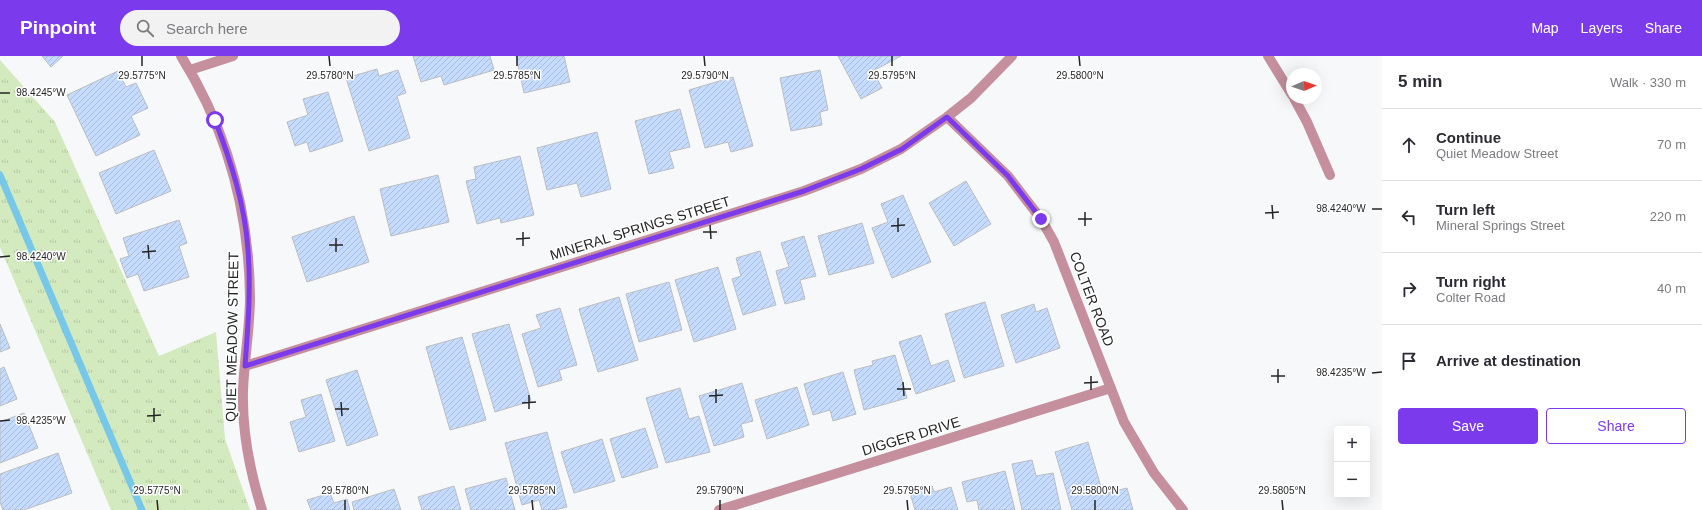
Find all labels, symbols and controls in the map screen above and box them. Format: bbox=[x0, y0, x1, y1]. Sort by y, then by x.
search box bbox=[120, 10, 400, 46]
text: Pinpoint bbox=[20, 17, 96, 38]
icon: search bbox=[134, 17, 156, 39]
text: Search here bbox=[166, 20, 248, 37]
text: Map bbox=[1531, 20, 1559, 36]
text: Layers bbox=[1581, 20, 1623, 36]
text: Share bbox=[1645, 20, 1682, 36]
north arrow bbox=[1286, 68, 1322, 104]
text: 29.5775°N bbox=[118, 70, 166, 81]
text: 29.5780°N bbox=[306, 70, 354, 81]
text: 29.5785°N bbox=[493, 70, 541, 81]
text: 29.5790°N bbox=[681, 70, 729, 81]
text: 29.5795°N bbox=[868, 70, 916, 81]
text: 29.5800°N bbox=[1056, 70, 1104, 81]
text: 5 min bbox=[1398, 72, 1442, 91]
text: Walk · 330 m bbox=[1610, 75, 1686, 90]
text: 98.4245°W bbox=[16, 87, 66, 98]
route start bbox=[206, 111, 224, 129]
text: Continue bbox=[1436, 129, 1501, 146]
icon: ahead bbox=[1398, 134, 1420, 156]
text: 70 m bbox=[1657, 137, 1686, 152]
text: Quiet Meadow Street bbox=[1436, 146, 1558, 161]
street label: MINERAL SPRINGS STREET bbox=[548, 193, 733, 263]
text: Turn left bbox=[1436, 201, 1495, 218]
text: 98.4240°W bbox=[1316, 203, 1366, 214]
icon: left bbox=[1398, 206, 1420, 228]
text: 220 m bbox=[1650, 209, 1686, 224]
route end bbox=[1032, 210, 1050, 228]
text: Mineral Springs Street bbox=[1436, 218, 1565, 233]
street label: COLTER ROAD bbox=[1067, 249, 1117, 349]
text: 98.4240°W bbox=[16, 251, 66, 262]
street label: QUIET MEADOW STREET bbox=[223, 251, 241, 422]
text: Turn right bbox=[1436, 273, 1506, 290]
icon: right bbox=[1398, 278, 1420, 300]
text: 40 m bbox=[1657, 281, 1686, 296]
text: Colter Road bbox=[1436, 290, 1505, 305]
icon: arrive bbox=[1398, 350, 1420, 372]
text: Arrive at destination bbox=[1436, 352, 1581, 369]
text: 98.4235°W bbox=[1316, 367, 1366, 378]
button: Save bbox=[1398, 408, 1538, 444]
button: Share bbox=[1546, 408, 1686, 444]
street label: DIGGER DRIVE bbox=[860, 413, 962, 459]
text: 98.4235°W bbox=[16, 415, 66, 426]
map controls bbox=[1334, 426, 1370, 498]
button: + bbox=[1334, 426, 1370, 462]
button: − bbox=[1334, 462, 1370, 498]
text: 29.5775°N bbox=[133, 485, 181, 496]
text: 29.5780°N bbox=[321, 485, 369, 496]
text: 29.5785°N bbox=[508, 485, 556, 496]
text: 29.5790°N bbox=[696, 485, 744, 496]
text: 29.5795°N bbox=[883, 485, 931, 496]
text: 29.5800°N bbox=[1071, 485, 1119, 496]
text: 29.5805°N bbox=[1258, 485, 1306, 496]

